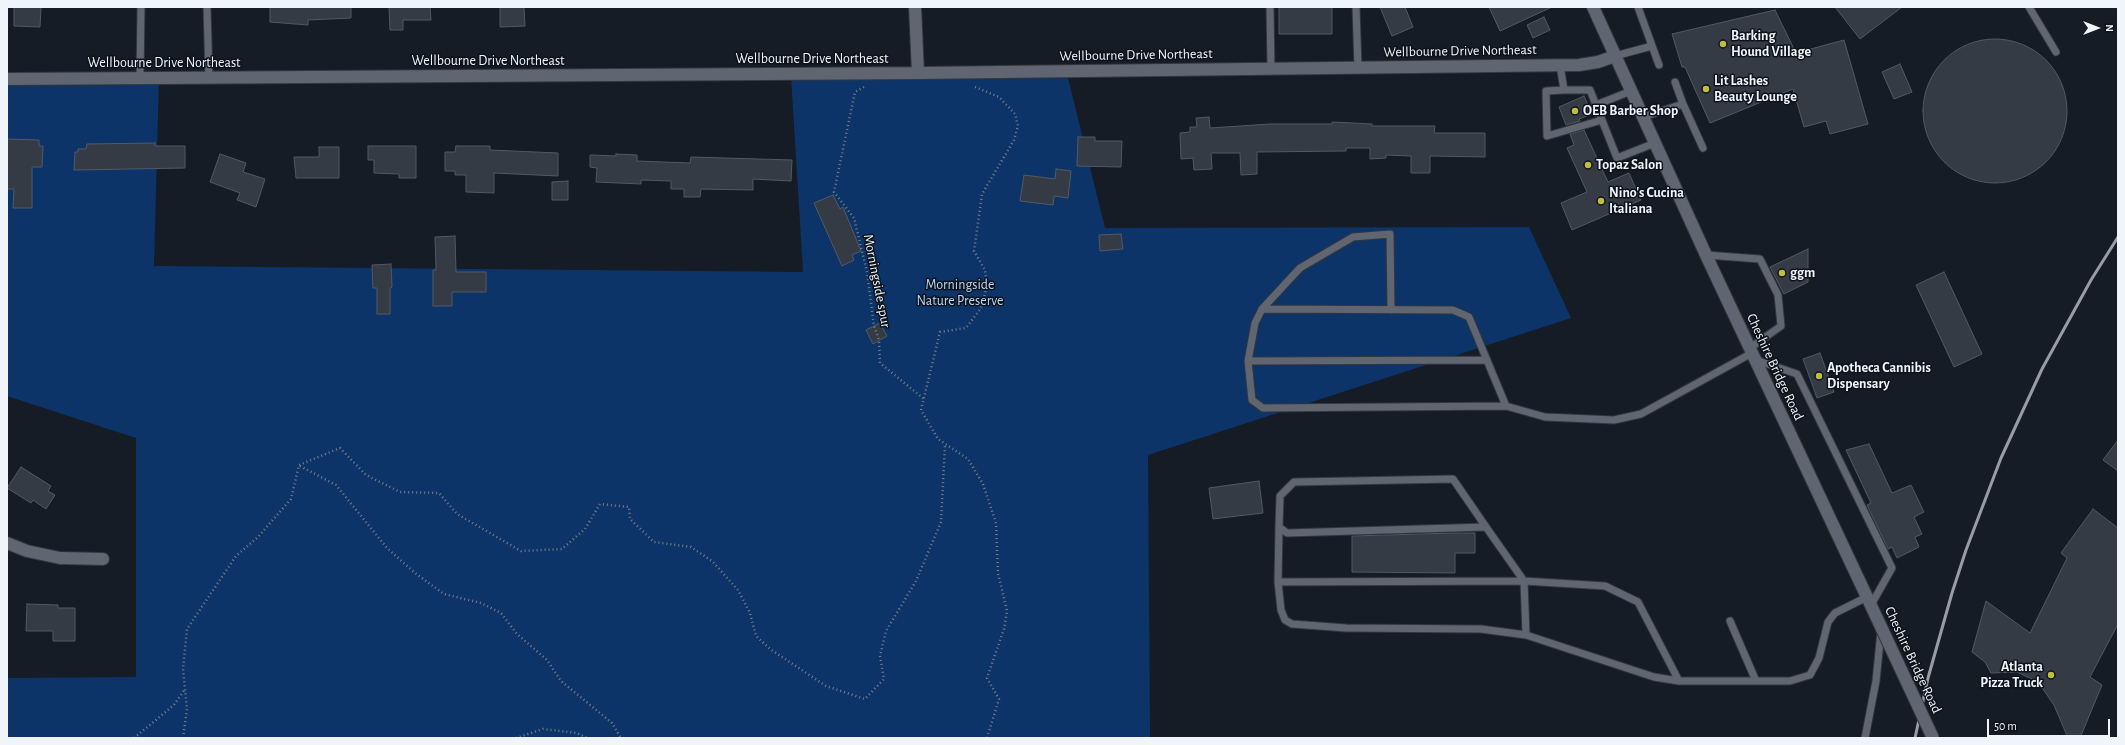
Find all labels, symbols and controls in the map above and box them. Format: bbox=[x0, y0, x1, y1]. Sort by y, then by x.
north arrow bbox=[2077, 8, 2117, 48]
text: N bbox=[2104, 24, 2115, 32]
place label: Barking Hound Village bbox=[1731, 28, 1811, 60]
marker: Barking Hound Village bbox=[1718, 39, 1728, 49]
street label: Wellbourne Drive Northeast bbox=[1383, 41, 1537, 61]
street label: Wellbourne Drive Northeast bbox=[1059, 45, 1213, 65]
street label: Wellbourne Drive Northeast bbox=[735, 51, 889, 67]
street label: Wellbourne Drive Northeast bbox=[411, 53, 565, 69]
street label: Wellbourne Drive Northeast bbox=[87, 55, 241, 71]
place label: Lit Lashes Beauty Lounge bbox=[1714, 73, 1797, 106]
marker: Lit Lashes Beauty Lounge bbox=[1701, 84, 1711, 94]
place label: OEB Barber Shop bbox=[1583, 103, 1678, 119]
marker: OEB Barber Shop bbox=[1570, 106, 1580, 116]
place label: Topaz Salon bbox=[1596, 157, 1663, 173]
marker: Topaz Salon bbox=[1583, 160, 1593, 170]
place label: Nino's Cucina Italiana bbox=[1609, 185, 1684, 218]
marker: Nino's Cucina Italiana bbox=[1596, 196, 1606, 206]
street label: Morningside spur bbox=[860, 233, 894, 329]
place label: ggm bbox=[1790, 265, 1815, 281]
marker: ggm bbox=[1777, 268, 1787, 278]
park label: Morningside Nature Preserve bbox=[916, 277, 1004, 310]
street label: Cheshire Bridge Road bbox=[1743, 311, 1807, 423]
place label: Apotheca Cannibis Dispensary bbox=[1827, 360, 1931, 392]
marker: Apotheca Cannibis Dispensary bbox=[1814, 371, 1824, 381]
street label: Cheshire Bridge Road bbox=[1881, 604, 1945, 716]
place label: Atlanta Pizza Truck bbox=[1980, 659, 2043, 692]
marker: Atlanta Pizza Truck bbox=[2046, 670, 2056, 680]
scale bar bbox=[1989, 711, 2112, 737]
text: 50 m bbox=[1994, 720, 2017, 732]

